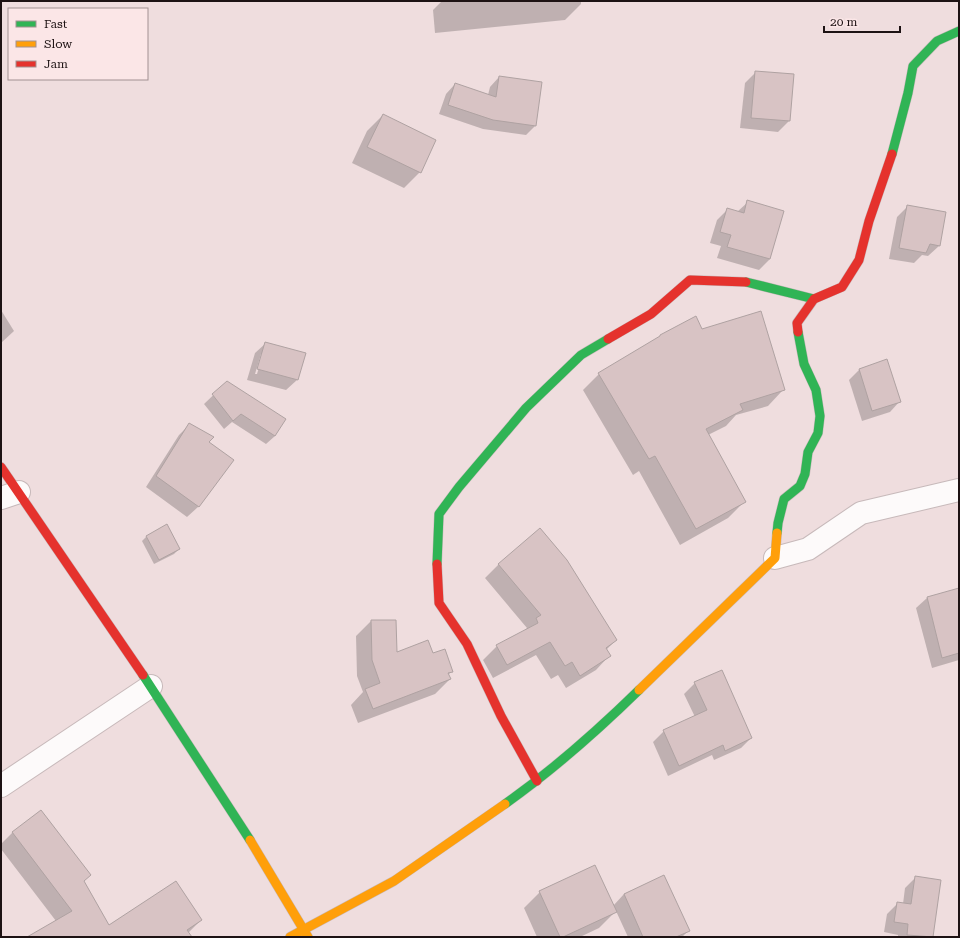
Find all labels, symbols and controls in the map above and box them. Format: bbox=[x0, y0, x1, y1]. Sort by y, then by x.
legend bbox=[8, 8, 148, 80]
scale bar bbox=[824, 8, 900, 34]
text: 20 m bbox=[830, 15, 857, 29]
text: Fast bbox=[44, 17, 68, 31]
text: Slow bbox=[44, 37, 72, 51]
text: Jam bbox=[44, 57, 68, 71]

